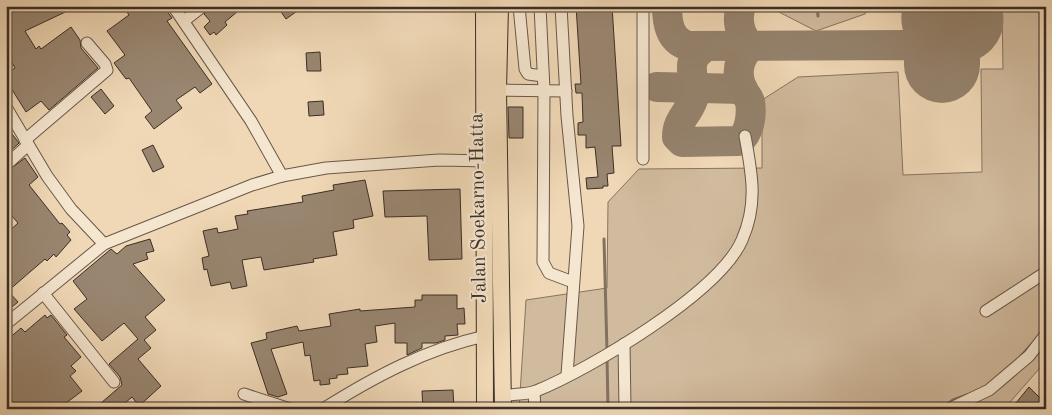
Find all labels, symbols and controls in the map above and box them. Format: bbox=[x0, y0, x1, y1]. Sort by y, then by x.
street label: Jalan Soekarno-Hatta bbox=[467, 113, 491, 303]

